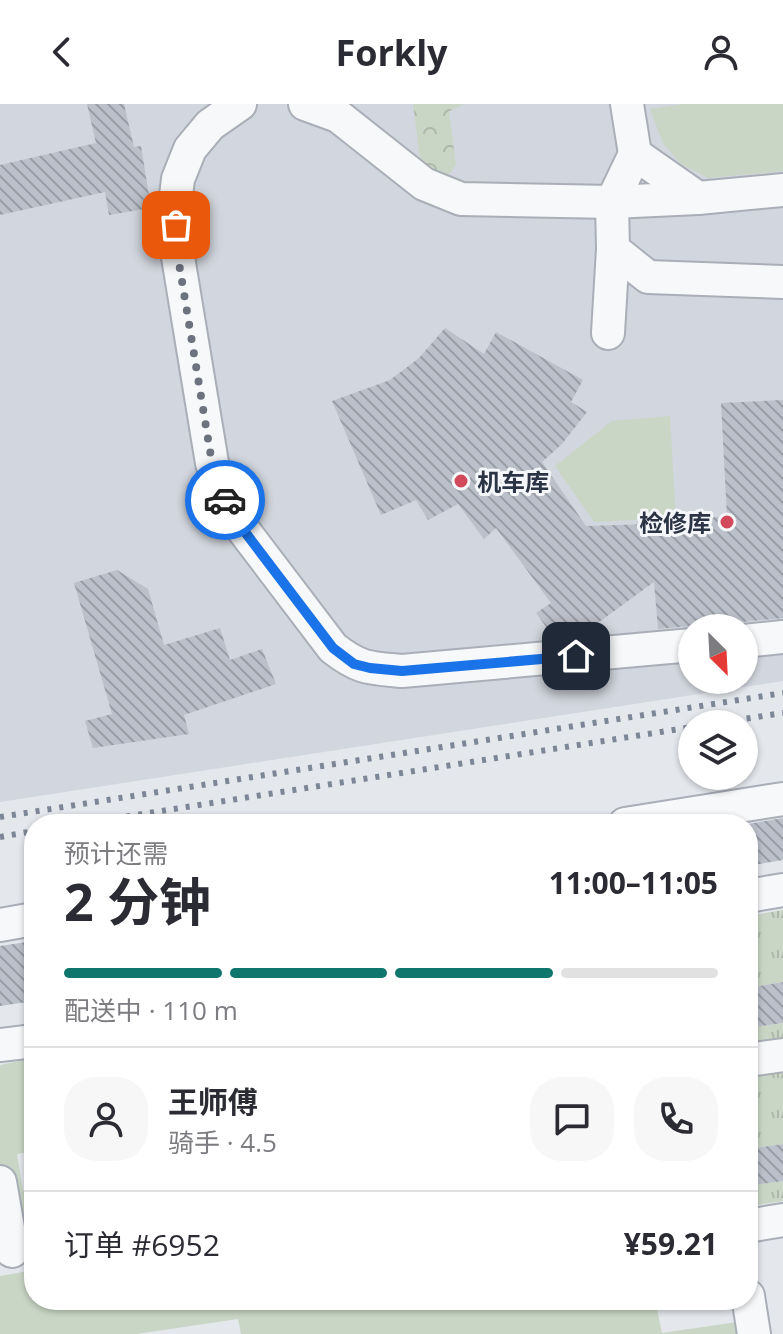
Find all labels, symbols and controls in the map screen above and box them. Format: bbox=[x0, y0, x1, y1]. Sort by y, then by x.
text: Forkly bbox=[335, 28, 448, 77]
icon: back bbox=[40, 30, 84, 74]
icon: person bbox=[699, 30, 743, 74]
pin bbox=[142, 191, 210, 259]
icon: bag bbox=[154, 203, 198, 247]
courier bbox=[185, 460, 265, 540]
place label: 机车库 bbox=[477, 465, 549, 498]
marker: 机车库 bbox=[452, 472, 470, 490]
icon: car bbox=[203, 478, 247, 522]
place label: 检修库 bbox=[639, 506, 711, 539]
marker: 检修库 bbox=[718, 513, 736, 531]
north arrow bbox=[678, 614, 758, 694]
map controls bbox=[678, 614, 758, 790]
pin bbox=[542, 622, 610, 690]
icon: home bbox=[554, 634, 598, 678]
button: layers bbox=[678, 710, 758, 790]
text: 预计还需 bbox=[64, 835, 168, 871]
text: 11:00–11:05 bbox=[549, 862, 718, 903]
text: 2 分钟 bbox=[64, 865, 211, 936]
text: 配送中 · 110 m bbox=[64, 992, 238, 1028]
button: person bbox=[64, 1077, 148, 1161]
button: chat bbox=[530, 1077, 614, 1161]
button: phone bbox=[634, 1077, 718, 1161]
text: 王师傅 bbox=[168, 1081, 258, 1122]
text: 骑手 · 4.5 bbox=[168, 1124, 277, 1160]
text: ¥59.21 bbox=[624, 1223, 718, 1264]
text: 订单 #6952 bbox=[64, 1224, 220, 1265]

